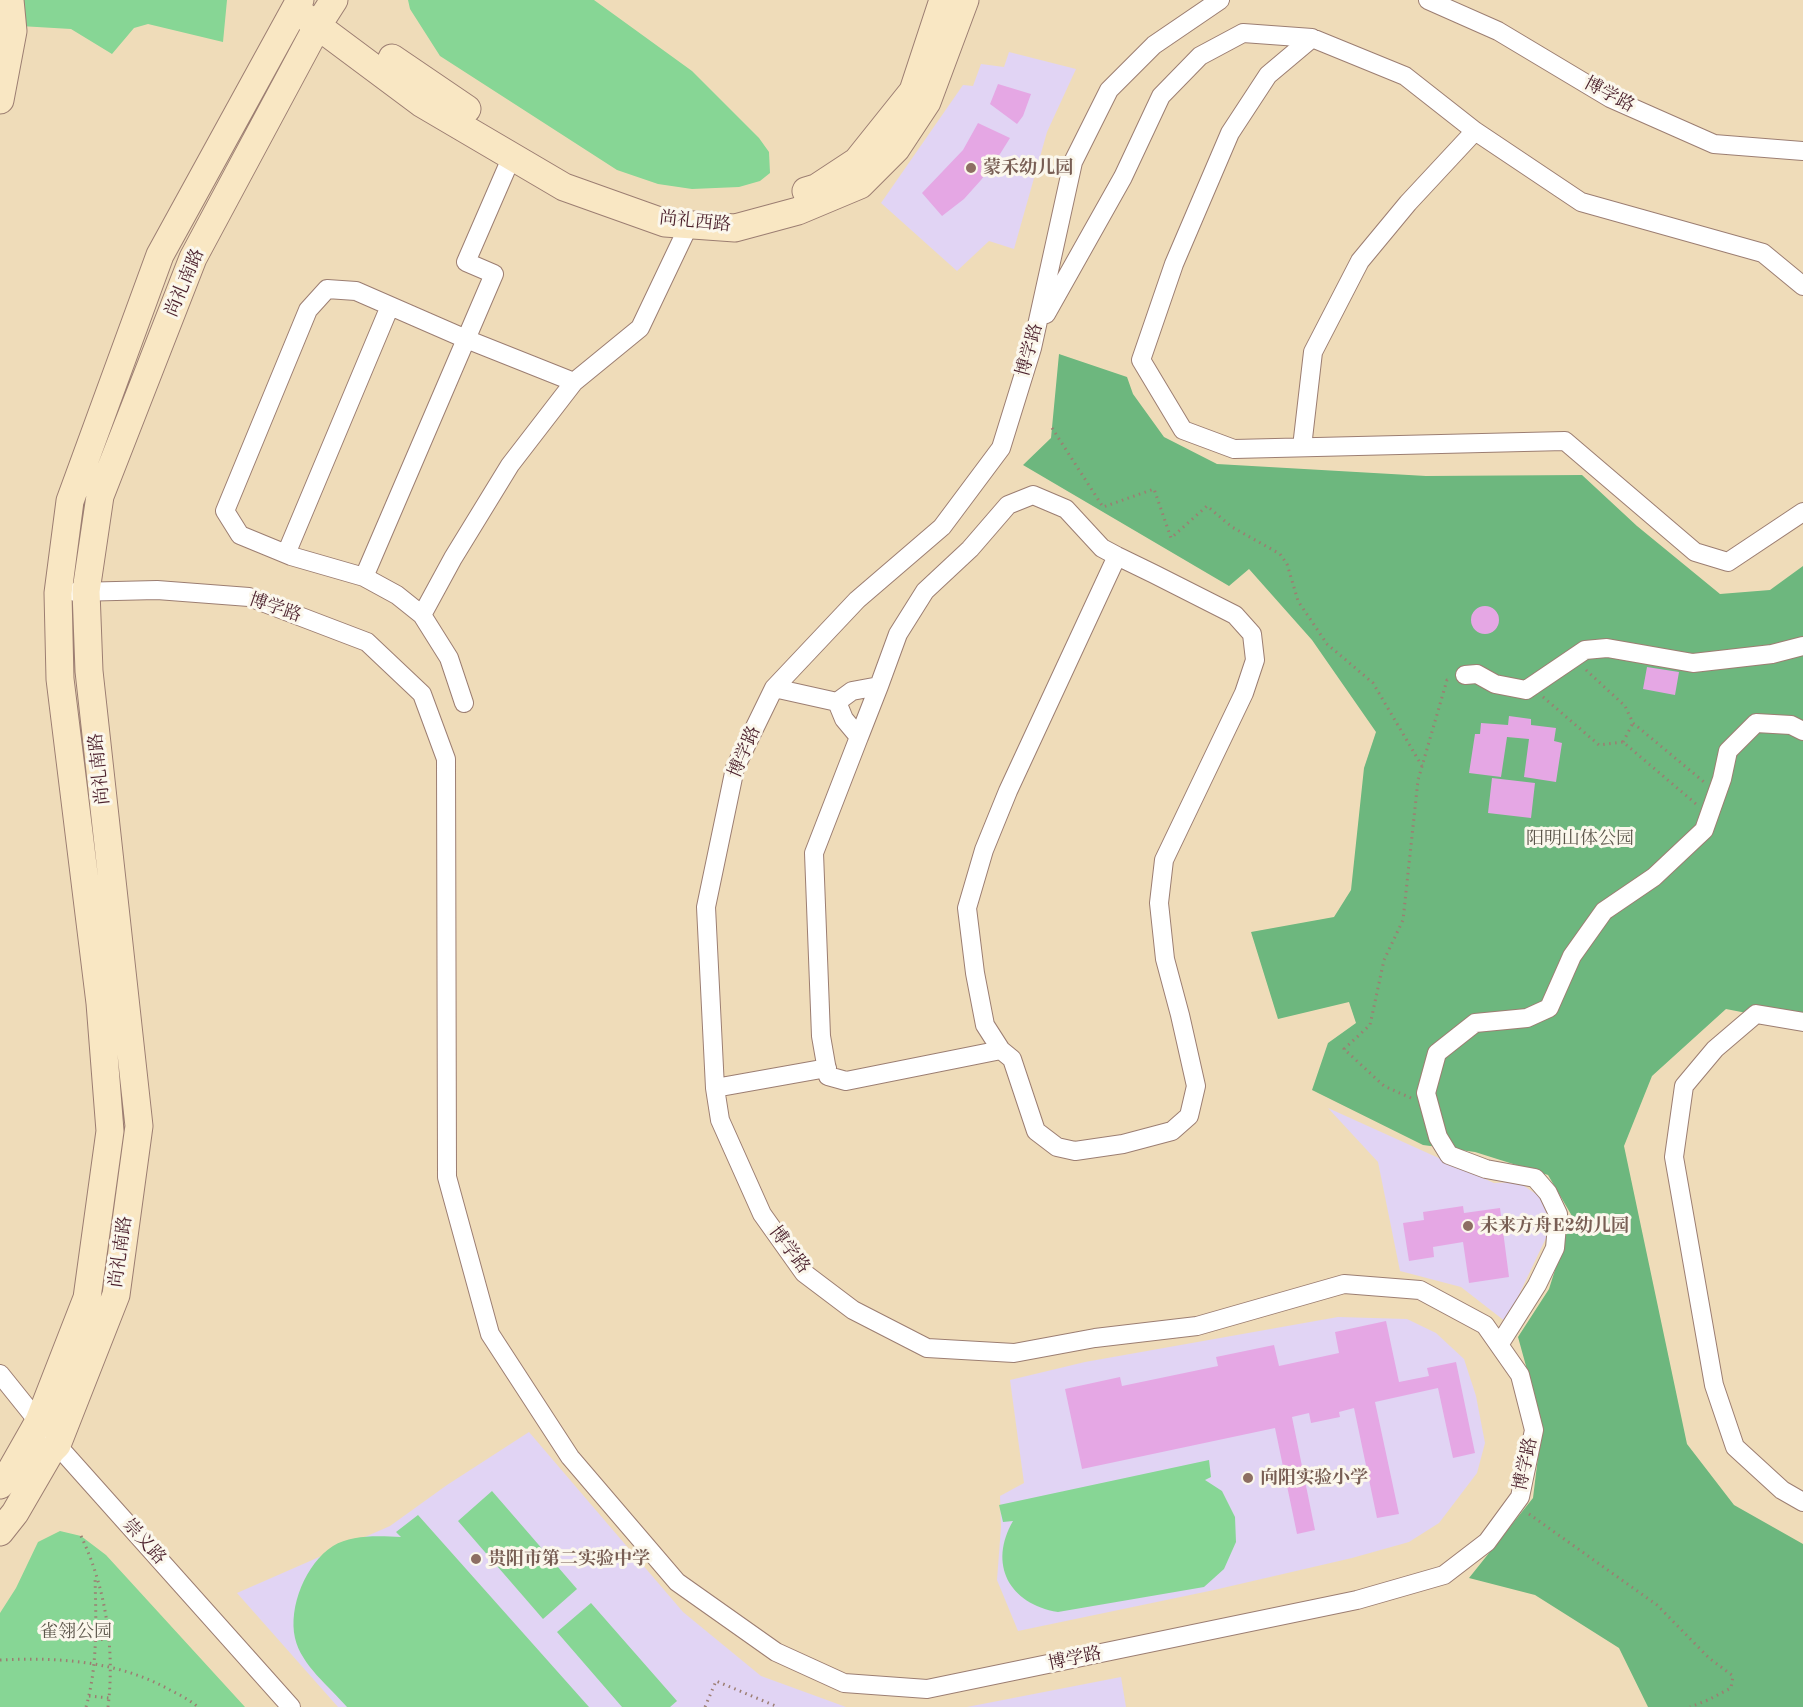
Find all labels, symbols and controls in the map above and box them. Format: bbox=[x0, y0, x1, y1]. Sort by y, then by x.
street label: 博学路 bbox=[1580, 73, 1638, 117]
place label: 蒙禾幼儿园 bbox=[983, 157, 1073, 179]
marker: 蒙禾幼儿园 bbox=[964, 161, 978, 175]
street label: 尚礼西路 bbox=[658, 207, 732, 237]
street label: 尚礼南路 bbox=[161, 246, 209, 320]
street label: 博学路 bbox=[1013, 321, 1047, 379]
street label: 博学路 bbox=[246, 589, 304, 627]
street label: 博学路 bbox=[725, 723, 765, 781]
street label: 尚礼南路 bbox=[85, 732, 115, 806]
park label: 阳明山体公园 bbox=[1526, 828, 1634, 850]
street label: 尚礼南路 bbox=[105, 1215, 137, 1289]
place label: 未来方舟E2幼儿园 bbox=[1480, 1215, 1629, 1237]
marker: 未来方舟E2幼儿园 bbox=[1461, 1219, 1475, 1233]
street label: 博学路 bbox=[764, 1222, 814, 1278]
street label: 博学路 bbox=[1510, 1435, 1542, 1493]
place label: 向阳实验小学 bbox=[1260, 1467, 1368, 1489]
marker: 向阳实验小学 bbox=[1241, 1471, 1255, 1485]
street label: 崇义路 bbox=[118, 1515, 170, 1569]
place label: 贵阳市第二实验中学 bbox=[488, 1548, 650, 1570]
marker: 贵阳市第二实验中学 bbox=[469, 1552, 483, 1566]
park label: 雀翎公园 bbox=[40, 1621, 112, 1643]
street label: 博学路 bbox=[1046, 1643, 1104, 1675]

